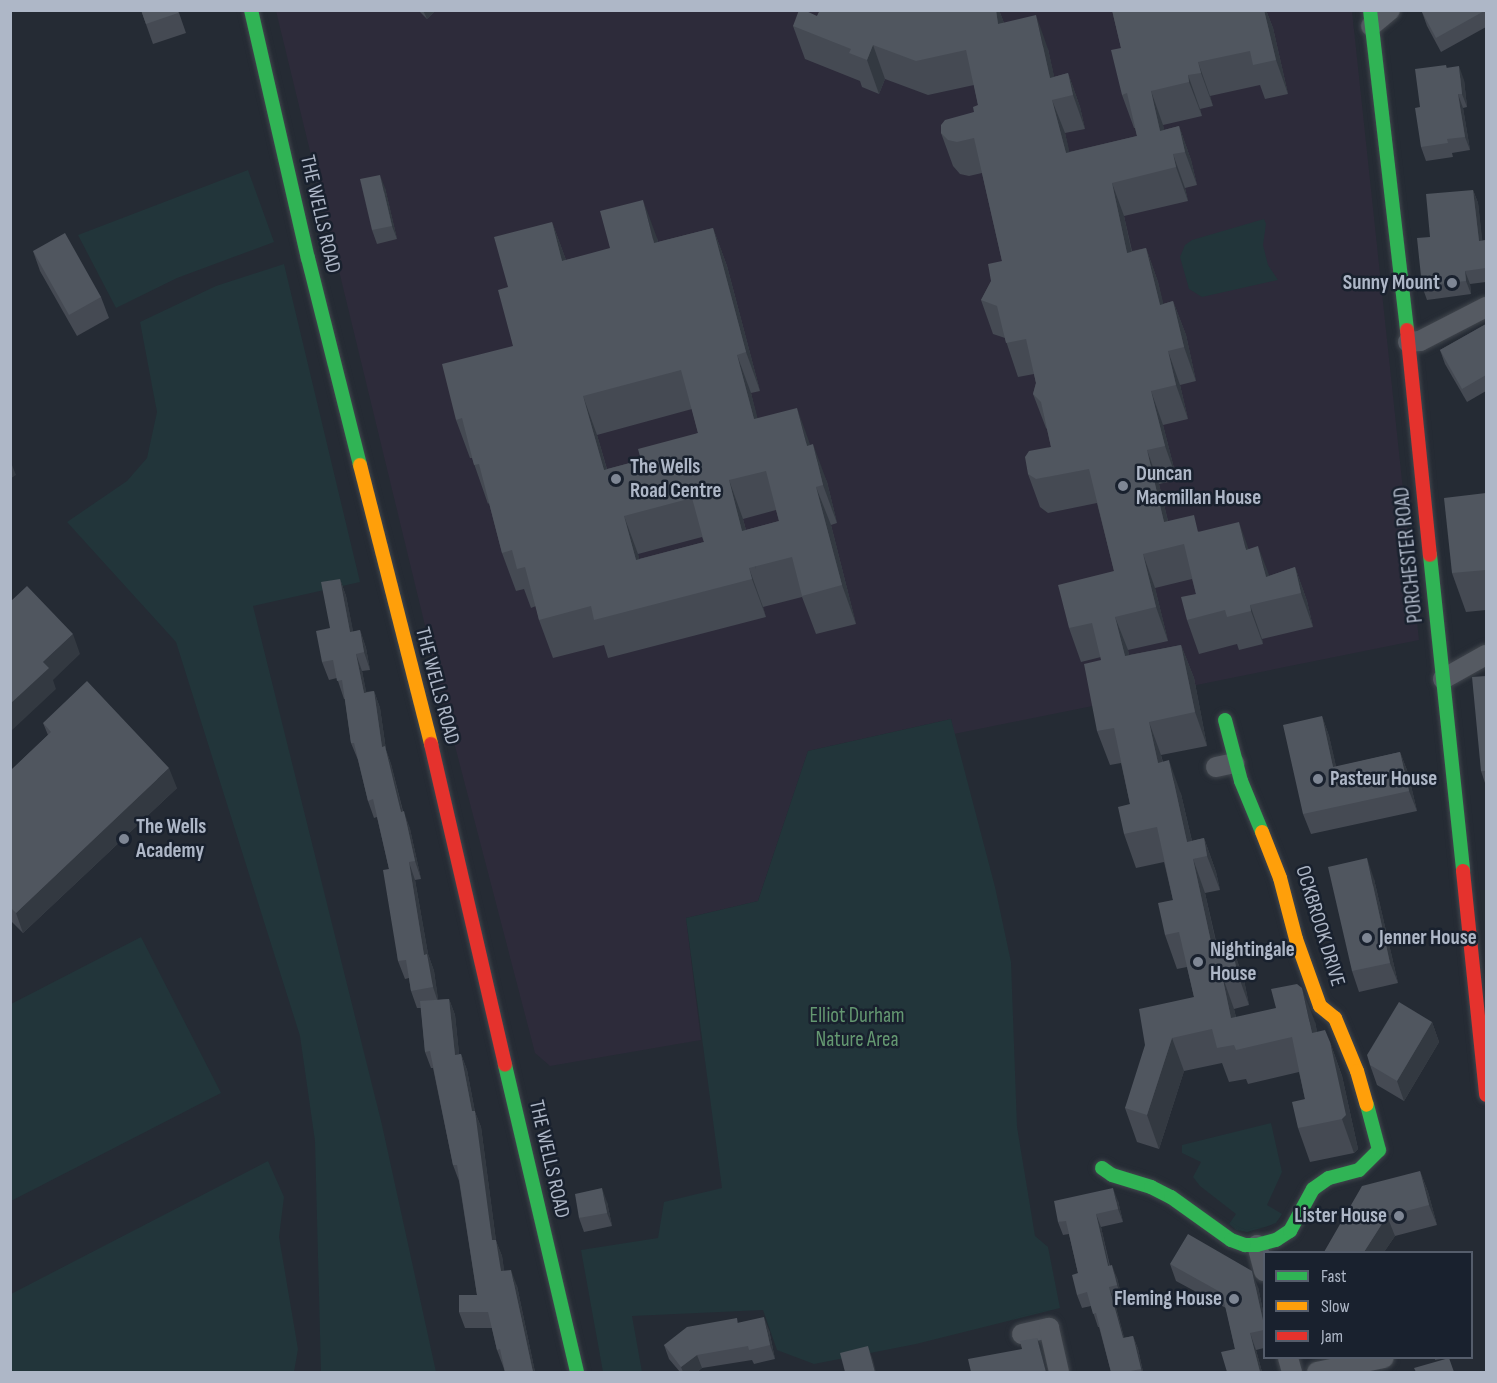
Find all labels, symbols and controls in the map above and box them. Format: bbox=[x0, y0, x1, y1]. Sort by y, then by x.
street label: THE WELLS ROAD bbox=[294, 152, 346, 276]
place label: Sunny Mount bbox=[1343, 270, 1440, 296]
marker: Sunny Mount bbox=[1445, 276, 1459, 290]
place label: The Wells Road Centre bbox=[630, 454, 721, 504]
place label: Duncan Macmillan House bbox=[1136, 461, 1261, 511]
marker: The Wells Road Centre bbox=[607, 470, 625, 488]
marker: Duncan Macmillan House bbox=[1114, 477, 1132, 495]
street label: PORCHESTER ROAD bbox=[1389, 486, 1429, 624]
street label: THE WELLS ROAD bbox=[409, 625, 465, 747]
place label: Pasteur House bbox=[1330, 766, 1437, 792]
marker: Pasteur House bbox=[1311, 772, 1325, 786]
place label: The Wells Academy bbox=[136, 814, 206, 864]
marker: The Wells Academy bbox=[117, 832, 131, 846]
street label: OCKBROOK DRIVE bbox=[1290, 863, 1350, 989]
place label: Jenner House bbox=[1379, 925, 1477, 951]
marker: Jenner House bbox=[1360, 931, 1374, 945]
place label: Nightingale House bbox=[1210, 937, 1295, 987]
marker: Nightingale House bbox=[1191, 955, 1205, 969]
park label: Elliot Durham Nature Area bbox=[810, 1003, 904, 1053]
street label: THE WELLS ROAD bbox=[523, 1097, 575, 1221]
place label: Lister House bbox=[1294, 1203, 1387, 1229]
marker: Lister House bbox=[1392, 1209, 1406, 1223]
legend bbox=[1263, 1251, 1473, 1359]
text: Fast bbox=[1321, 1266, 1346, 1287]
place label: Fleming House bbox=[1114, 1286, 1222, 1312]
marker: Fleming House bbox=[1227, 1292, 1241, 1306]
text: Slow bbox=[1321, 1296, 1350, 1317]
text: Jam bbox=[1321, 1326, 1343, 1347]

